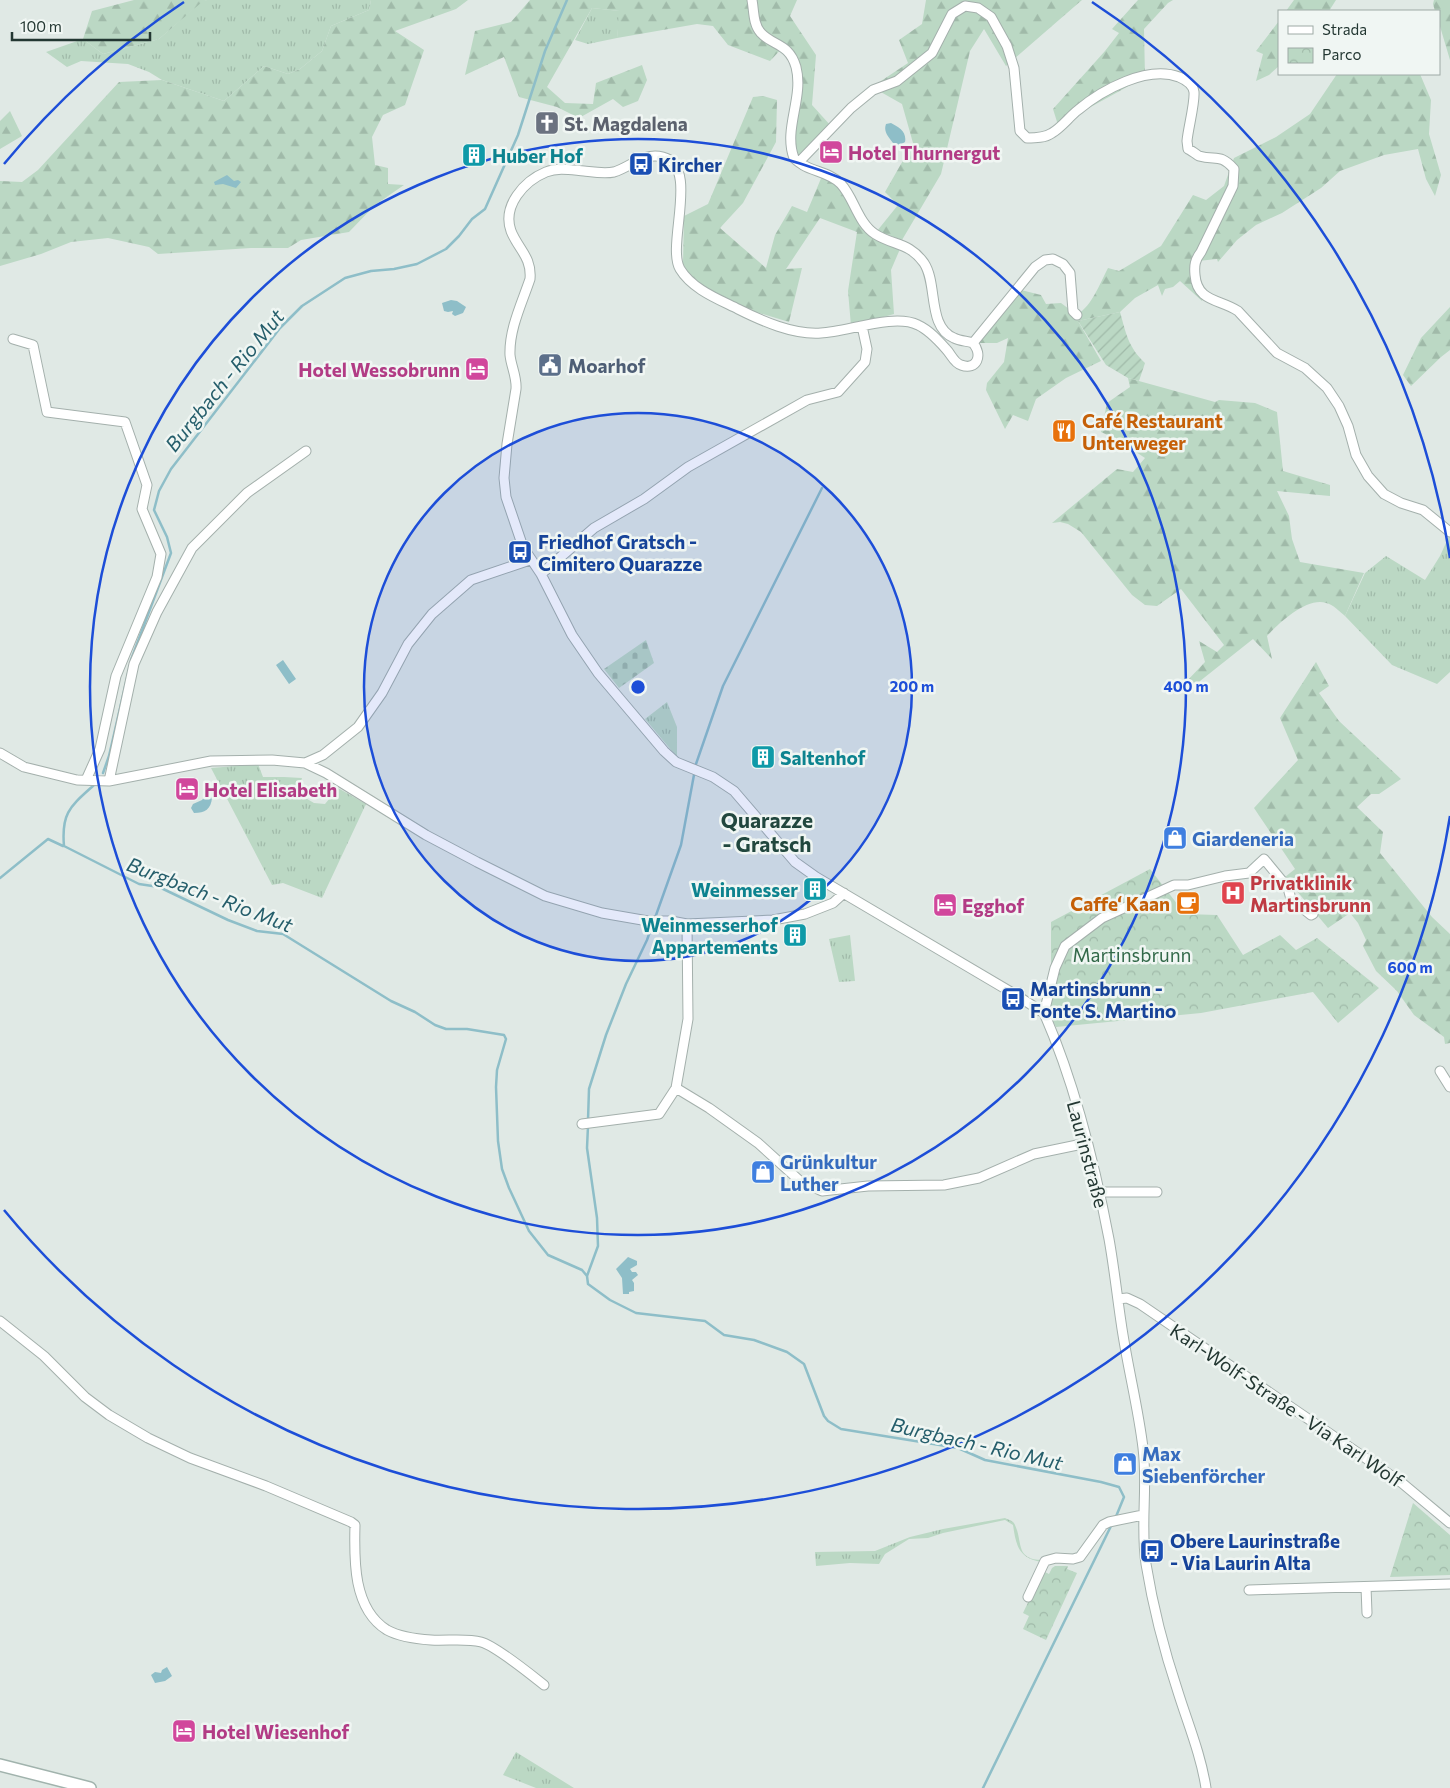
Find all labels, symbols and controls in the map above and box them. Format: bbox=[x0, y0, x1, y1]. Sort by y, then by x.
scale bar bbox=[12, 10, 150, 42]
legend bbox=[1278, 10, 1440, 75]
text: 100 m bbox=[20, 17, 62, 35]
text: Strada bbox=[1322, 20, 1367, 38]
text: Parco bbox=[1322, 45, 1361, 63]
church icon: St. Magdalena bbox=[534, 110, 560, 136]
place label: St. Magdalena bbox=[564, 112, 688, 135]
hotel icon: Hotel Thurnergut bbox=[818, 139, 844, 165]
place label: Hotel Thurnergut bbox=[848, 141, 1000, 164]
building icon: Huber Hof bbox=[461, 142, 487, 168]
place label: Huber Hof bbox=[492, 144, 583, 167]
bus stop icon: Kircher bbox=[628, 151, 654, 177]
place label: Kircher bbox=[658, 153, 722, 176]
water label: Burgbach - Rio Mut bbox=[159, 304, 289, 456]
public building icon: Moarhof bbox=[537, 352, 563, 378]
place label: Moarhof bbox=[568, 354, 646, 377]
hotel icon: Hotel Wessobrunn bbox=[464, 356, 490, 382]
place label: Hotel Wessobrunn bbox=[298, 358, 460, 381]
place label: Café Restaurant Unterweger bbox=[1082, 409, 1223, 454]
restaurant icon: Café Restaurant Unterweger bbox=[1051, 418, 1077, 444]
place label: Friedhof Gratsch - Cimitero Quarazze bbox=[538, 530, 702, 575]
bus stop icon: Friedhof Gratsch - Cimitero Quarazze bbox=[507, 539, 533, 565]
text: 200 m bbox=[890, 677, 934, 695]
text: 400 m bbox=[1163, 677, 1209, 695]
centre of rings bbox=[629, 678, 647, 696]
building icon: Saltenhof bbox=[750, 744, 776, 770]
place label: Saltenhof bbox=[780, 746, 866, 769]
hotel icon: Hotel Elisabeth bbox=[174, 776, 200, 802]
place label: Hotel Elisabeth bbox=[204, 778, 337, 801]
district label: Quarazze - Gratsch bbox=[721, 807, 813, 856]
shop icon: Giardeneria bbox=[1162, 825, 1188, 851]
place label: Giardeneria bbox=[1192, 827, 1294, 850]
water label: Burgbach - Rio Mut bbox=[124, 851, 297, 937]
place label: Privatklinik Martinsbrunn bbox=[1250, 871, 1371, 916]
building icon: Weinmesser bbox=[802, 876, 828, 902]
place label: Weinmesser bbox=[691, 878, 798, 901]
hospital icon: Privatklinik Martinsbrunn bbox=[1220, 880, 1246, 906]
cafe icon: Caffe‘ Kaan bbox=[1175, 890, 1201, 916]
hotel icon: Egghof bbox=[932, 892, 958, 918]
place label: Caffe‘ Kaan bbox=[1070, 892, 1170, 915]
place label: Egghof bbox=[962, 894, 1024, 917]
place label: Weinmesserhof Appartements bbox=[641, 913, 778, 958]
building icon: Weinmesserhof Appartements bbox=[782, 922, 808, 948]
park label: Martinsbrunn bbox=[1073, 943, 1191, 966]
text: 600 m bbox=[1387, 958, 1433, 976]
place label: Martinsbrunn - Fonte S. Martino bbox=[1030, 977, 1176, 1022]
bus stop icon: Martinsbrunn - Fonte S. Martino bbox=[1000, 986, 1026, 1012]
street label: Laurinstraße bbox=[1063, 1098, 1113, 1210]
place label: Grünkultur Luther bbox=[780, 1150, 877, 1195]
shop icon: Grünkultur Luther bbox=[750, 1159, 776, 1185]
street label: Karl-Wolf-Straße - Via Karl Wolf bbox=[1166, 1318, 1408, 1492]
water label: Burgbach - Rio Mut bbox=[889, 1412, 1066, 1475]
place label: Max Siebenförcher bbox=[1142, 1442, 1266, 1487]
shop icon: Max Siebenförcher bbox=[1112, 1451, 1138, 1477]
place label: Obere Laurinstraße - Via Laurin Alta bbox=[1170, 1529, 1340, 1574]
bus stop icon: Obere Laurinstraße - Via Laurin Alta bbox=[1139, 1538, 1165, 1564]
hotel icon: Hotel Wiesenhof bbox=[171, 1718, 197, 1744]
place label: Hotel Wiesenhof bbox=[202, 1720, 350, 1743]

